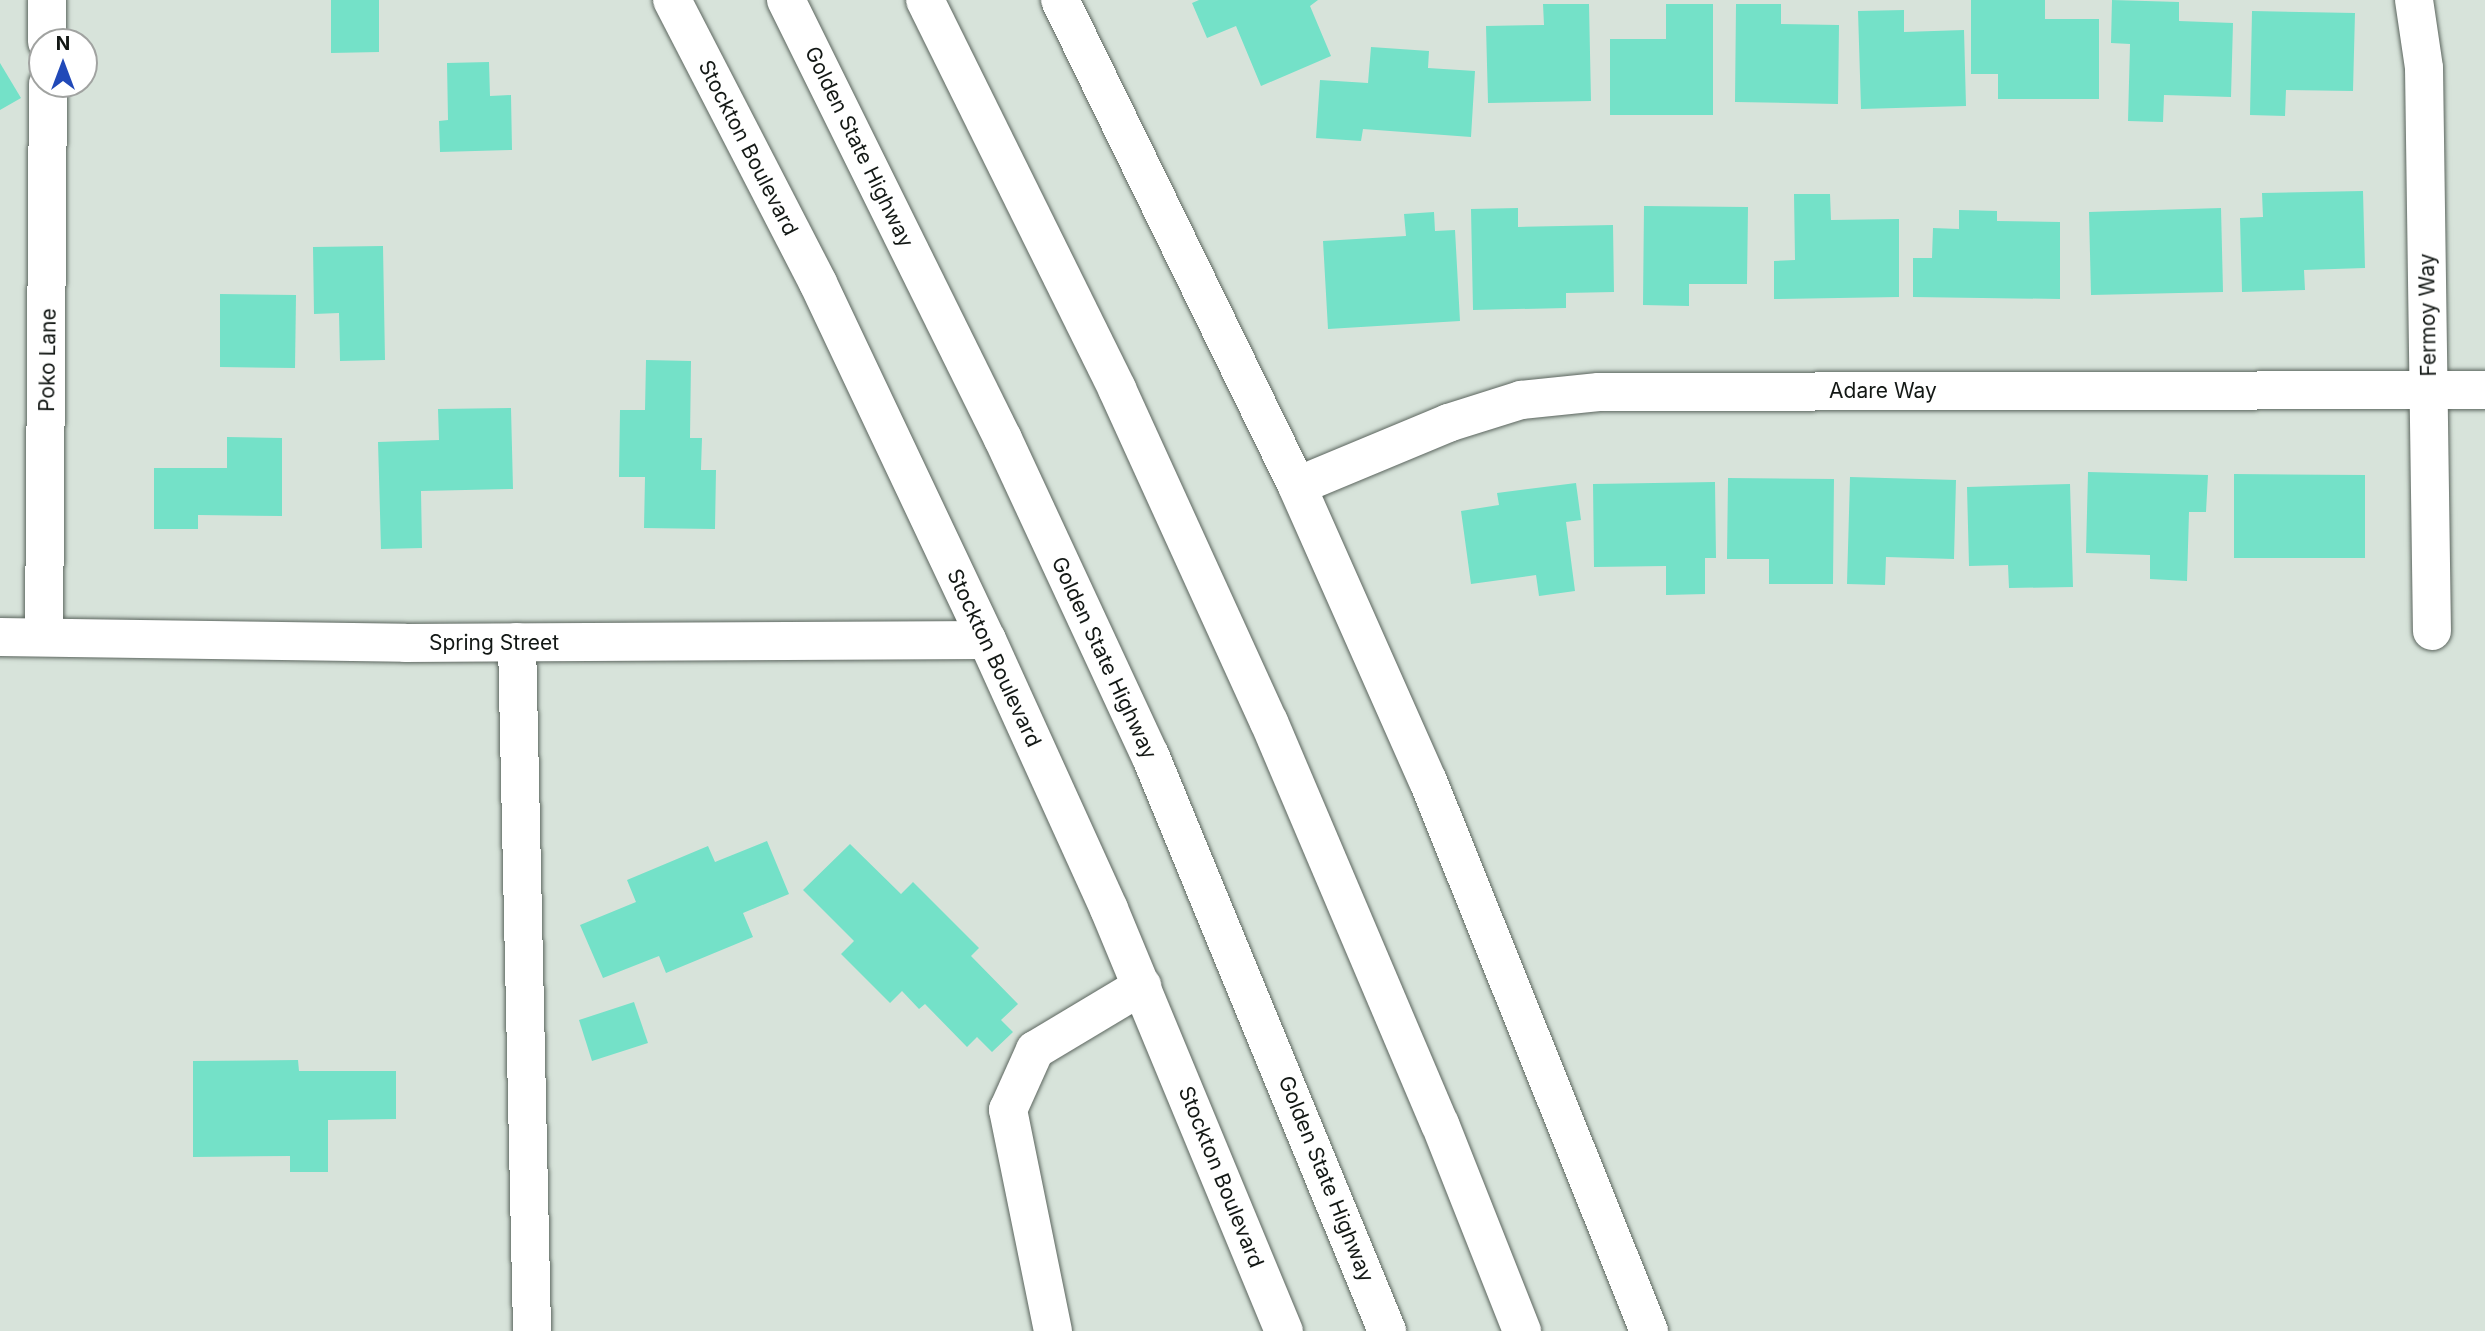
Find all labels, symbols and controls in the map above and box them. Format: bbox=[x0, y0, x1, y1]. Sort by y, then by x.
north arrow bbox=[28, 28, 98, 98]
text: N bbox=[56, 32, 70, 55]
street label: Golden State Highway bbox=[799, 42, 919, 252]
street label: Stockton Boulevard bbox=[693, 56, 803, 240]
street label: Fermoy Way bbox=[2414, 253, 2442, 377]
street label: Poko Lane bbox=[34, 308, 62, 412]
street label: Adare Way bbox=[1829, 378, 1937, 404]
street label: Golden State Highway bbox=[1046, 553, 1162, 763]
street label: Stockton Boulevard bbox=[942, 565, 1046, 751]
street label: Spring Street bbox=[429, 630, 559, 656]
street label: Golden State Highway bbox=[1273, 1072, 1379, 1286]
street label: Stockton Boulevard bbox=[1173, 1083, 1269, 1271]

